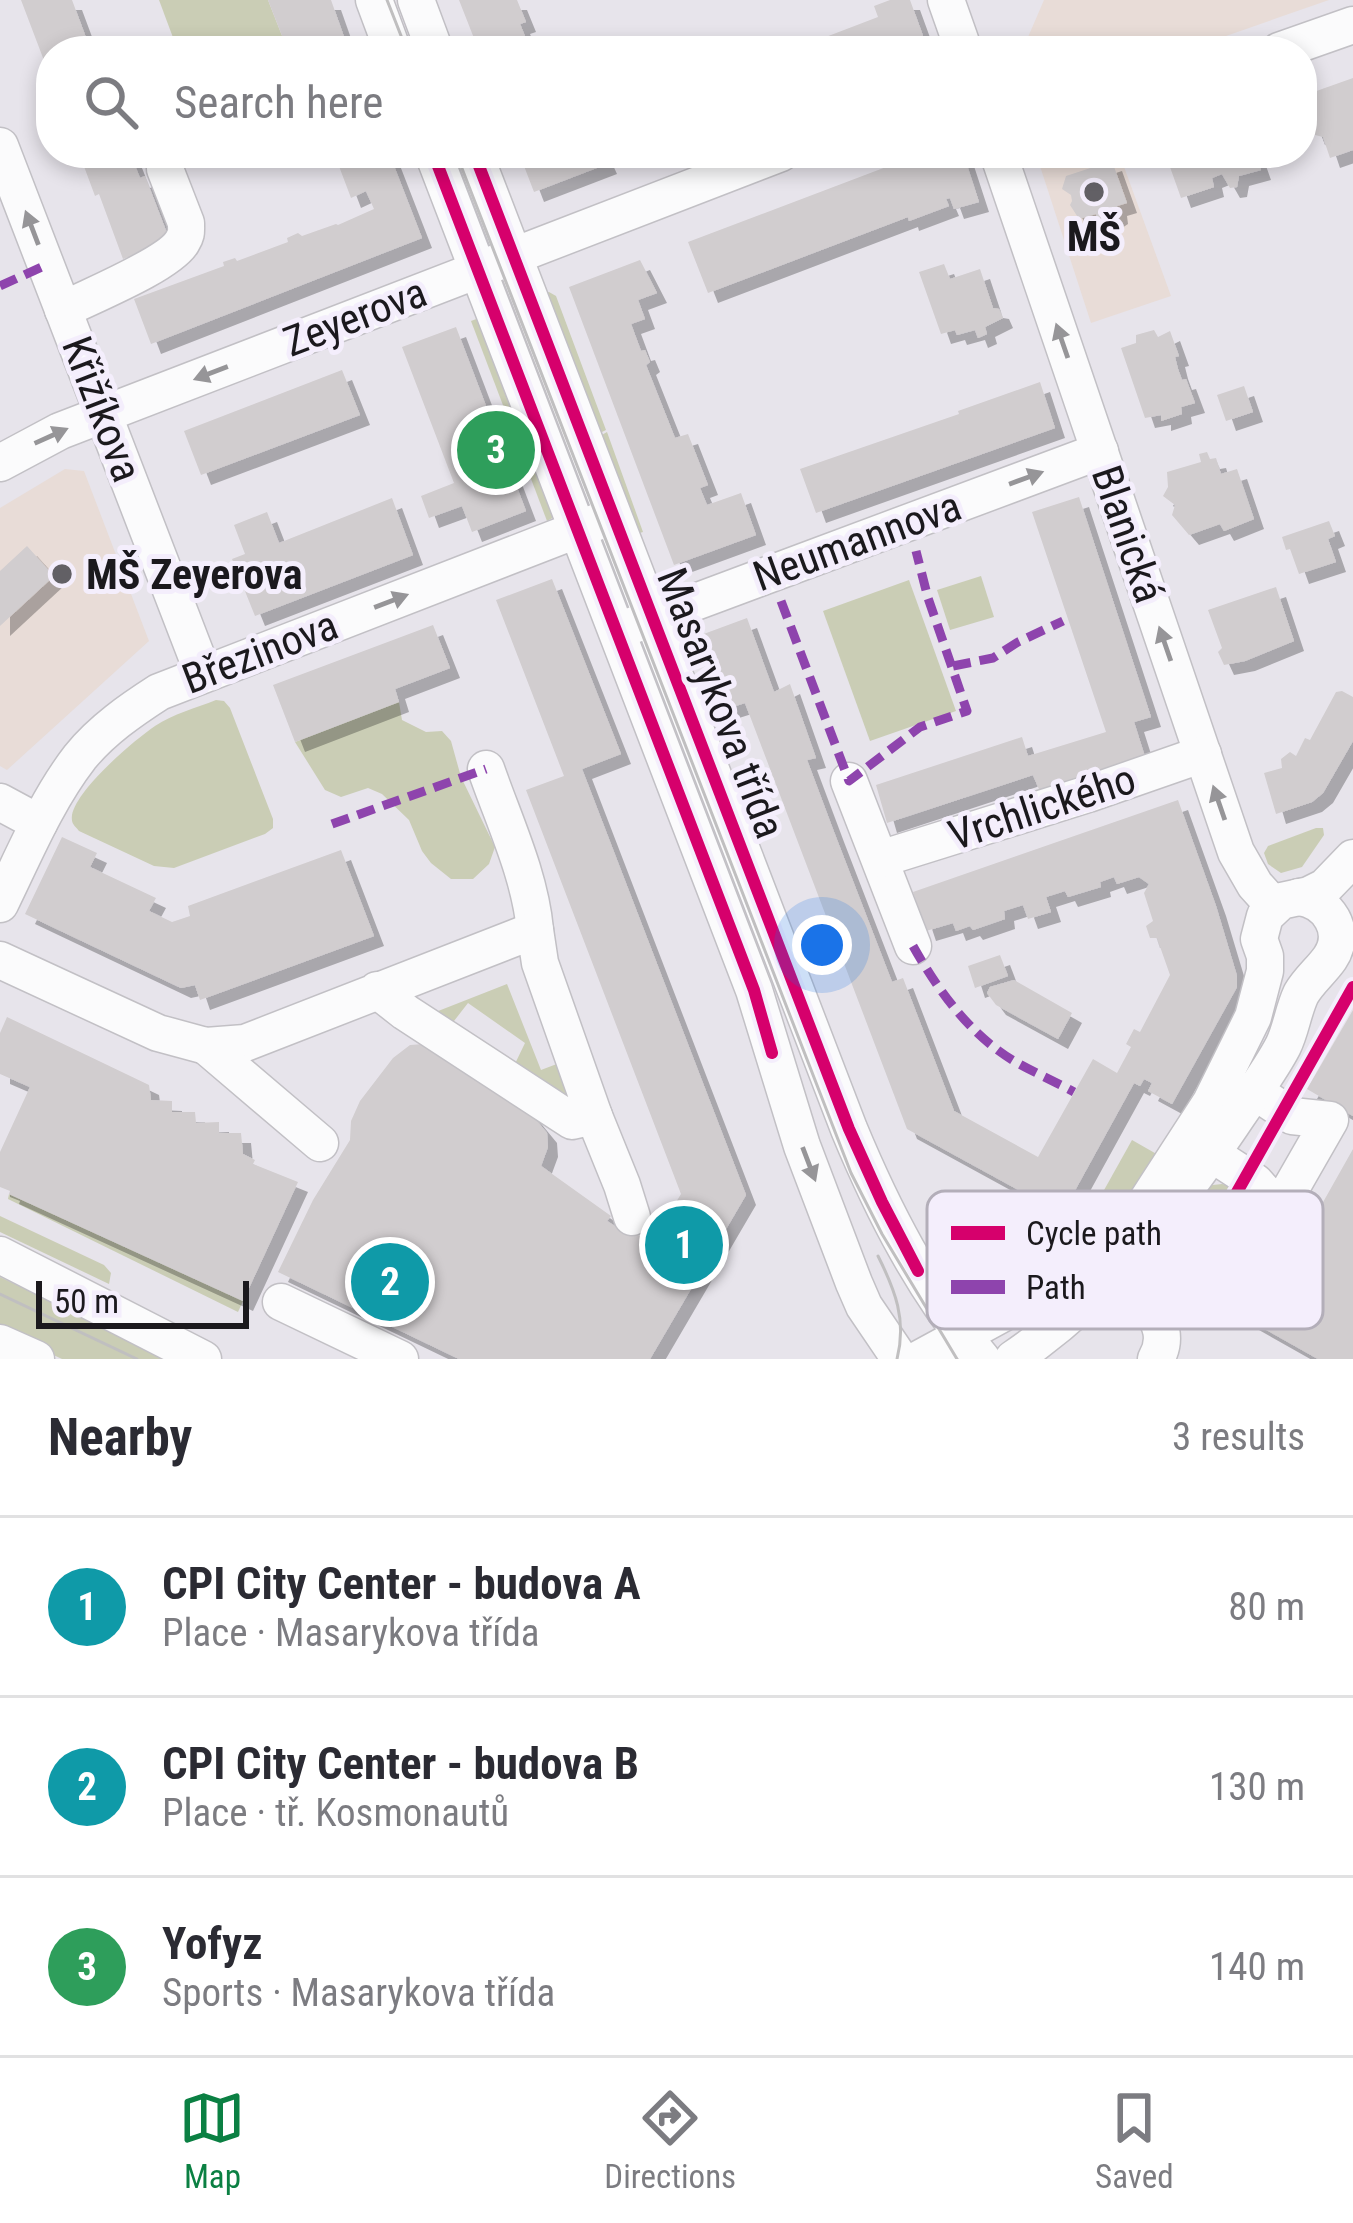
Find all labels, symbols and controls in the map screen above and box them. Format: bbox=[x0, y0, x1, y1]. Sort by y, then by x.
search box bbox=[36, 36, 1317, 168]
icon: search bbox=[78, 69, 144, 135]
text: Search here bbox=[174, 76, 383, 129]
marker: MŠ bbox=[1081, 179, 1107, 205]
one-way arrow bbox=[21, 209, 40, 245]
place label: MŠ bbox=[1067, 212, 1121, 261]
street label: Zeyerova bbox=[277, 267, 433, 367]
one-way arrow bbox=[1052, 323, 1070, 359]
street label: Křižíkova bbox=[52, 330, 152, 488]
one-way arrow bbox=[193, 364, 229, 383]
pin: 3 bbox=[457, 405, 535, 495]
one-way arrow bbox=[34, 426, 69, 446]
street label: Blanická bbox=[1082, 459, 1174, 609]
one-way arrow bbox=[1009, 468, 1045, 486]
street label: Neumannova bbox=[747, 481, 967, 601]
place label: MŠ Zeyerova bbox=[86, 550, 303, 599]
marker: MŠ Zeyerova bbox=[49, 561, 75, 587]
street label: Masarykova třída bbox=[647, 561, 795, 845]
one-way arrow bbox=[373, 591, 409, 610]
street label: Březinova bbox=[176, 600, 344, 704]
one-way arrow bbox=[1155, 625, 1173, 661]
street label: Vrchlického bbox=[943, 754, 1141, 860]
one-way arrow bbox=[1209, 784, 1228, 821]
your location bbox=[792, 915, 852, 975]
one-way arrow bbox=[801, 1146, 819, 1182]
legend bbox=[927, 1191, 1323, 1329]
pin: 1 bbox=[645, 1200, 723, 1290]
text: Cycle path bbox=[1026, 1214, 1162, 1253]
pin: 2 bbox=[351, 1237, 429, 1327]
text: Path bbox=[1026, 1268, 1086, 1307]
scale bar bbox=[36, 1275, 249, 1328]
text: 50 m bbox=[54, 1282, 119, 1321]
text: Nearby bbox=[48, 1408, 192, 1467]
text: 3 results bbox=[1172, 1414, 1305, 1460]
text: CPI City Center - budova A bbox=[162, 1557, 641, 1610]
text: 1 bbox=[77, 1584, 97, 1630]
text: 80 m bbox=[1228, 1584, 1305, 1630]
text: Place · Masarykova třída bbox=[162, 1610, 540, 1656]
text: CPI City Center - budova B bbox=[162, 1737, 639, 1790]
text: 2 bbox=[77, 1764, 97, 1810]
text: 130 m bbox=[1209, 1764, 1305, 1810]
text: Place · tř. Kosmonautů bbox=[162, 1790, 509, 1836]
text: Yofyz bbox=[162, 1917, 263, 1970]
text: 3 bbox=[77, 1944, 97, 1990]
text: 140 m bbox=[1209, 1944, 1305, 1990]
text: Sports · Masarykova třída bbox=[162, 1970, 555, 2016]
tab: Map bbox=[179, 2085, 245, 2196]
tab: Directions bbox=[604, 2085, 736, 2196]
tab: Saved bbox=[1095, 2085, 1174, 2196]

